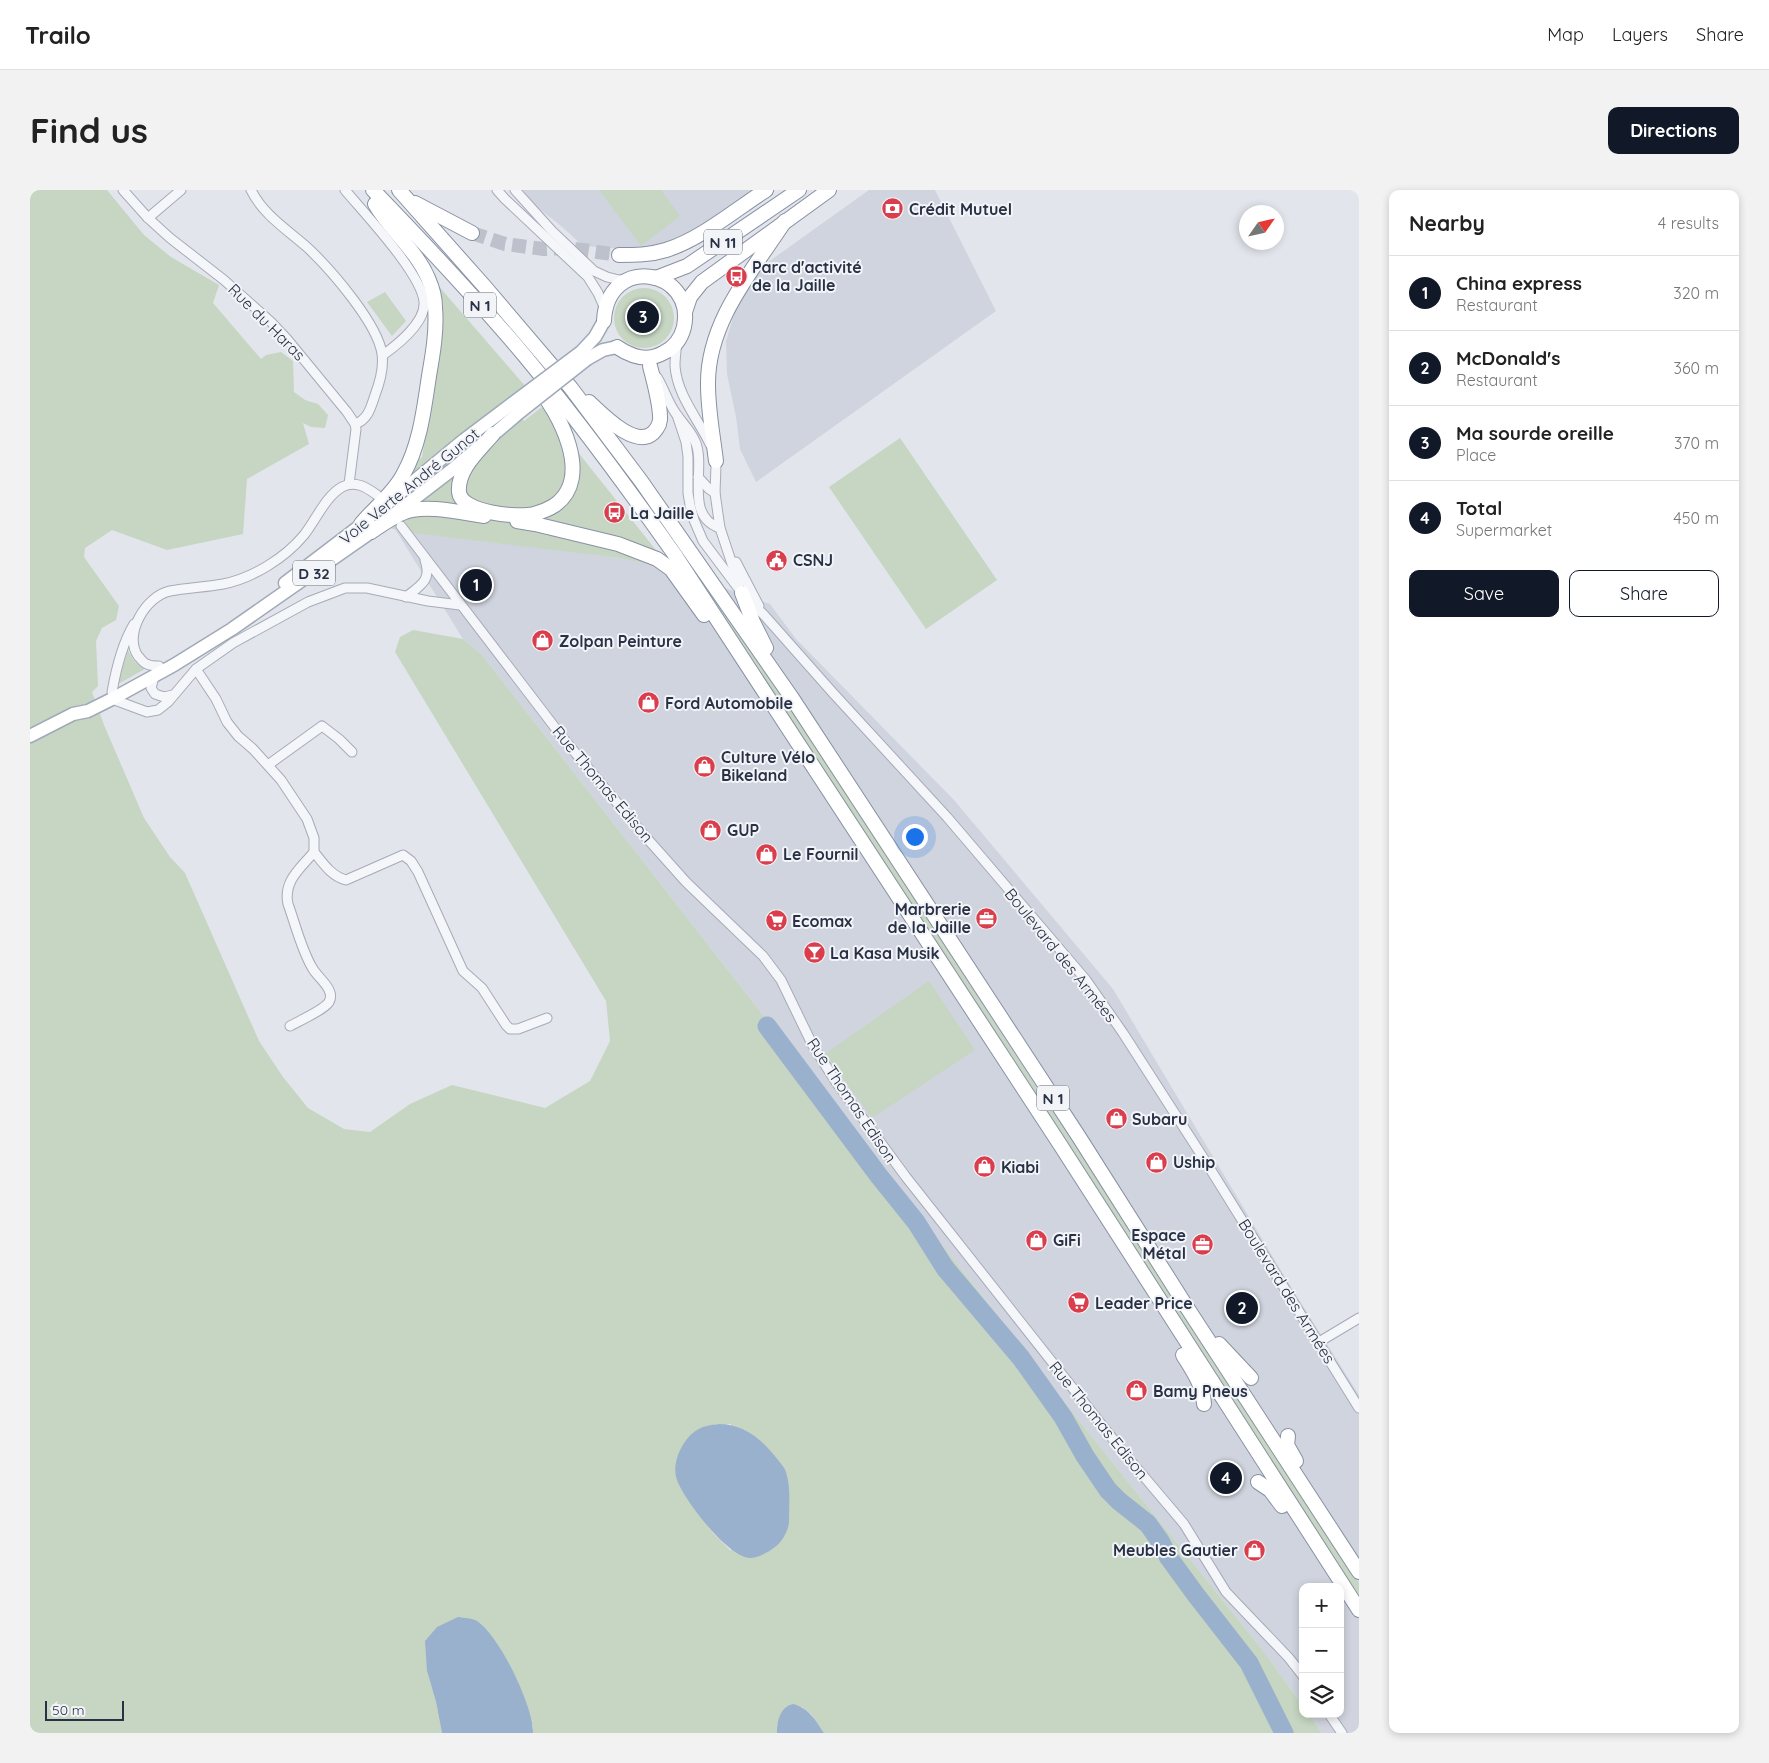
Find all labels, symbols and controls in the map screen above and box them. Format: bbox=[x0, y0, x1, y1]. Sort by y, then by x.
text: Trailo bbox=[25, 20, 91, 50]
text: Map bbox=[1547, 23, 1584, 46]
text: Layers bbox=[1612, 23, 1668, 46]
text: Share bbox=[1696, 23, 1744, 46]
button: Directions bbox=[1608, 107, 1739, 154]
text: Find us bbox=[30, 108, 148, 152]
bank icon: Crédit Mutuel bbox=[881, 197, 905, 221]
place label: Crédit Mutuel bbox=[909, 199, 1012, 219]
north arrow bbox=[1239, 205, 1284, 250]
text: Nearby bbox=[1409, 210, 1485, 236]
text: 4 results bbox=[1658, 213, 1719, 233]
road number: N 11 bbox=[704, 230, 742, 254]
place label: Parc d'activité de la Jaille bbox=[752, 257, 862, 295]
bus stop icon: Parc d'activité de la Jaille bbox=[724, 264, 748, 288]
text: China express bbox=[1456, 271, 1582, 295]
street label: Rue du Haras bbox=[224, 279, 310, 365]
text: 1 bbox=[1422, 283, 1428, 303]
text: 320 m bbox=[1673, 283, 1719, 303]
road number: N 1 bbox=[464, 292, 496, 318]
text: Restaurant bbox=[1456, 295, 1538, 315]
pin: 3 bbox=[627, 298, 659, 336]
text: McDonald's bbox=[1456, 346, 1560, 370]
text: 2 bbox=[1420, 358, 1430, 378]
text: 360 m bbox=[1674, 358, 1719, 378]
text: Restaurant bbox=[1456, 370, 1538, 390]
text: Ma sourde oreille bbox=[1456, 421, 1614, 445]
street label: Voie Verte André Gunot bbox=[335, 423, 483, 549]
text: 3 bbox=[1421, 433, 1429, 453]
text: 370 m bbox=[1674, 433, 1719, 453]
text: Place bbox=[1456, 445, 1496, 465]
text: Total bbox=[1456, 496, 1502, 520]
bus stop icon: La Jaille bbox=[602, 501, 626, 525]
place label: La Jaille bbox=[630, 503, 694, 523]
text: 4 bbox=[1420, 508, 1430, 528]
text: 450 m bbox=[1673, 508, 1719, 528]
text: Supermarket bbox=[1456, 520, 1552, 540]
public building icon: CSNJ bbox=[765, 548, 789, 572]
place label: CSNJ bbox=[793, 550, 833, 570]
road number: D 32 bbox=[293, 560, 335, 586]
pin: 1 bbox=[460, 566, 492, 604]
button: Save bbox=[1409, 570, 1559, 617]
button: Share bbox=[1569, 570, 1719, 617]
shop icon: Zolpan Peinture bbox=[531, 629, 555, 653]
place label: Zolpan Peinture bbox=[559, 631, 682, 651]
shop icon: Ford Automobile bbox=[637, 691, 661, 715]
place label: Ford Automobile bbox=[665, 693, 793, 713]
street label: Rue Thomas Edison bbox=[548, 722, 658, 846]
place label: Culture Vélo Bikeland bbox=[721, 747, 815, 785]
shop icon: Culture Vélo Bikeland bbox=[693, 754, 717, 778]
shop icon: GUP bbox=[699, 818, 723, 842]
place label: GUP bbox=[727, 820, 759, 840]
your location bbox=[902, 824, 928, 850]
shop icon: Le Fournil bbox=[755, 842, 779, 866]
place label: Le Fournil bbox=[783, 844, 859, 864]
street label: Boulevard des Armées bbox=[1001, 884, 1121, 1026]
place label: Marbrerie de la Jaille bbox=[888, 899, 971, 937]
office icon: Marbrerie de la Jaille bbox=[975, 906, 999, 930]
supermarket icon: Ecomax bbox=[764, 909, 788, 933]
place label: Ecomax bbox=[792, 911, 852, 931]
bar icon: La Kasa Musik bbox=[802, 941, 826, 965]
place label: La Kasa Musik bbox=[830, 943, 940, 963]
street label: Rue Thomas Edison bbox=[803, 1034, 901, 1166]
road number: N 1 bbox=[1037, 1086, 1069, 1110]
shop icon: Subaru bbox=[1104, 1107, 1128, 1131]
place label: Subaru bbox=[1132, 1109, 1187, 1129]
shop icon: Uship bbox=[1145, 1150, 1169, 1174]
place label: Uship bbox=[1173, 1152, 1215, 1172]
shop icon: Kiabi bbox=[973, 1155, 997, 1179]
place label: Kiabi bbox=[1001, 1157, 1039, 1177]
street label: Boulevard des Armées bbox=[1234, 1215, 1340, 1367]
place label: Espace Métal bbox=[1131, 1225, 1186, 1263]
shop icon: GiFi bbox=[1025, 1228, 1049, 1252]
place label: GiFi bbox=[1053, 1230, 1081, 1250]
office icon: Espace Métal bbox=[1190, 1232, 1214, 1256]
pin: 2 bbox=[1226, 1289, 1258, 1327]
supermarket icon: Leader Price bbox=[1067, 1291, 1091, 1315]
place label: Leader Price bbox=[1095, 1293, 1193, 1313]
street label: Rue Thomas Edison bbox=[1045, 1357, 1153, 1483]
shop icon: Bamy Pneus bbox=[1125, 1379, 1149, 1403]
place label: Bamy Pneus bbox=[1153, 1381, 1248, 1401]
pin: 4 bbox=[1210, 1459, 1242, 1497]
shop icon: Meubles Gautier bbox=[1242, 1538, 1266, 1562]
place label: Meubles Gautier bbox=[1113, 1540, 1238, 1560]
map controls bbox=[1299, 1583, 1344, 1718]
button: + bbox=[1299, 1583, 1344, 1628]
button: − bbox=[1299, 1628, 1344, 1673]
button: layers bbox=[1299, 1673, 1344, 1718]
scale bar bbox=[45, 1698, 124, 1721]
text: 50 m bbox=[52, 1701, 85, 1719]

